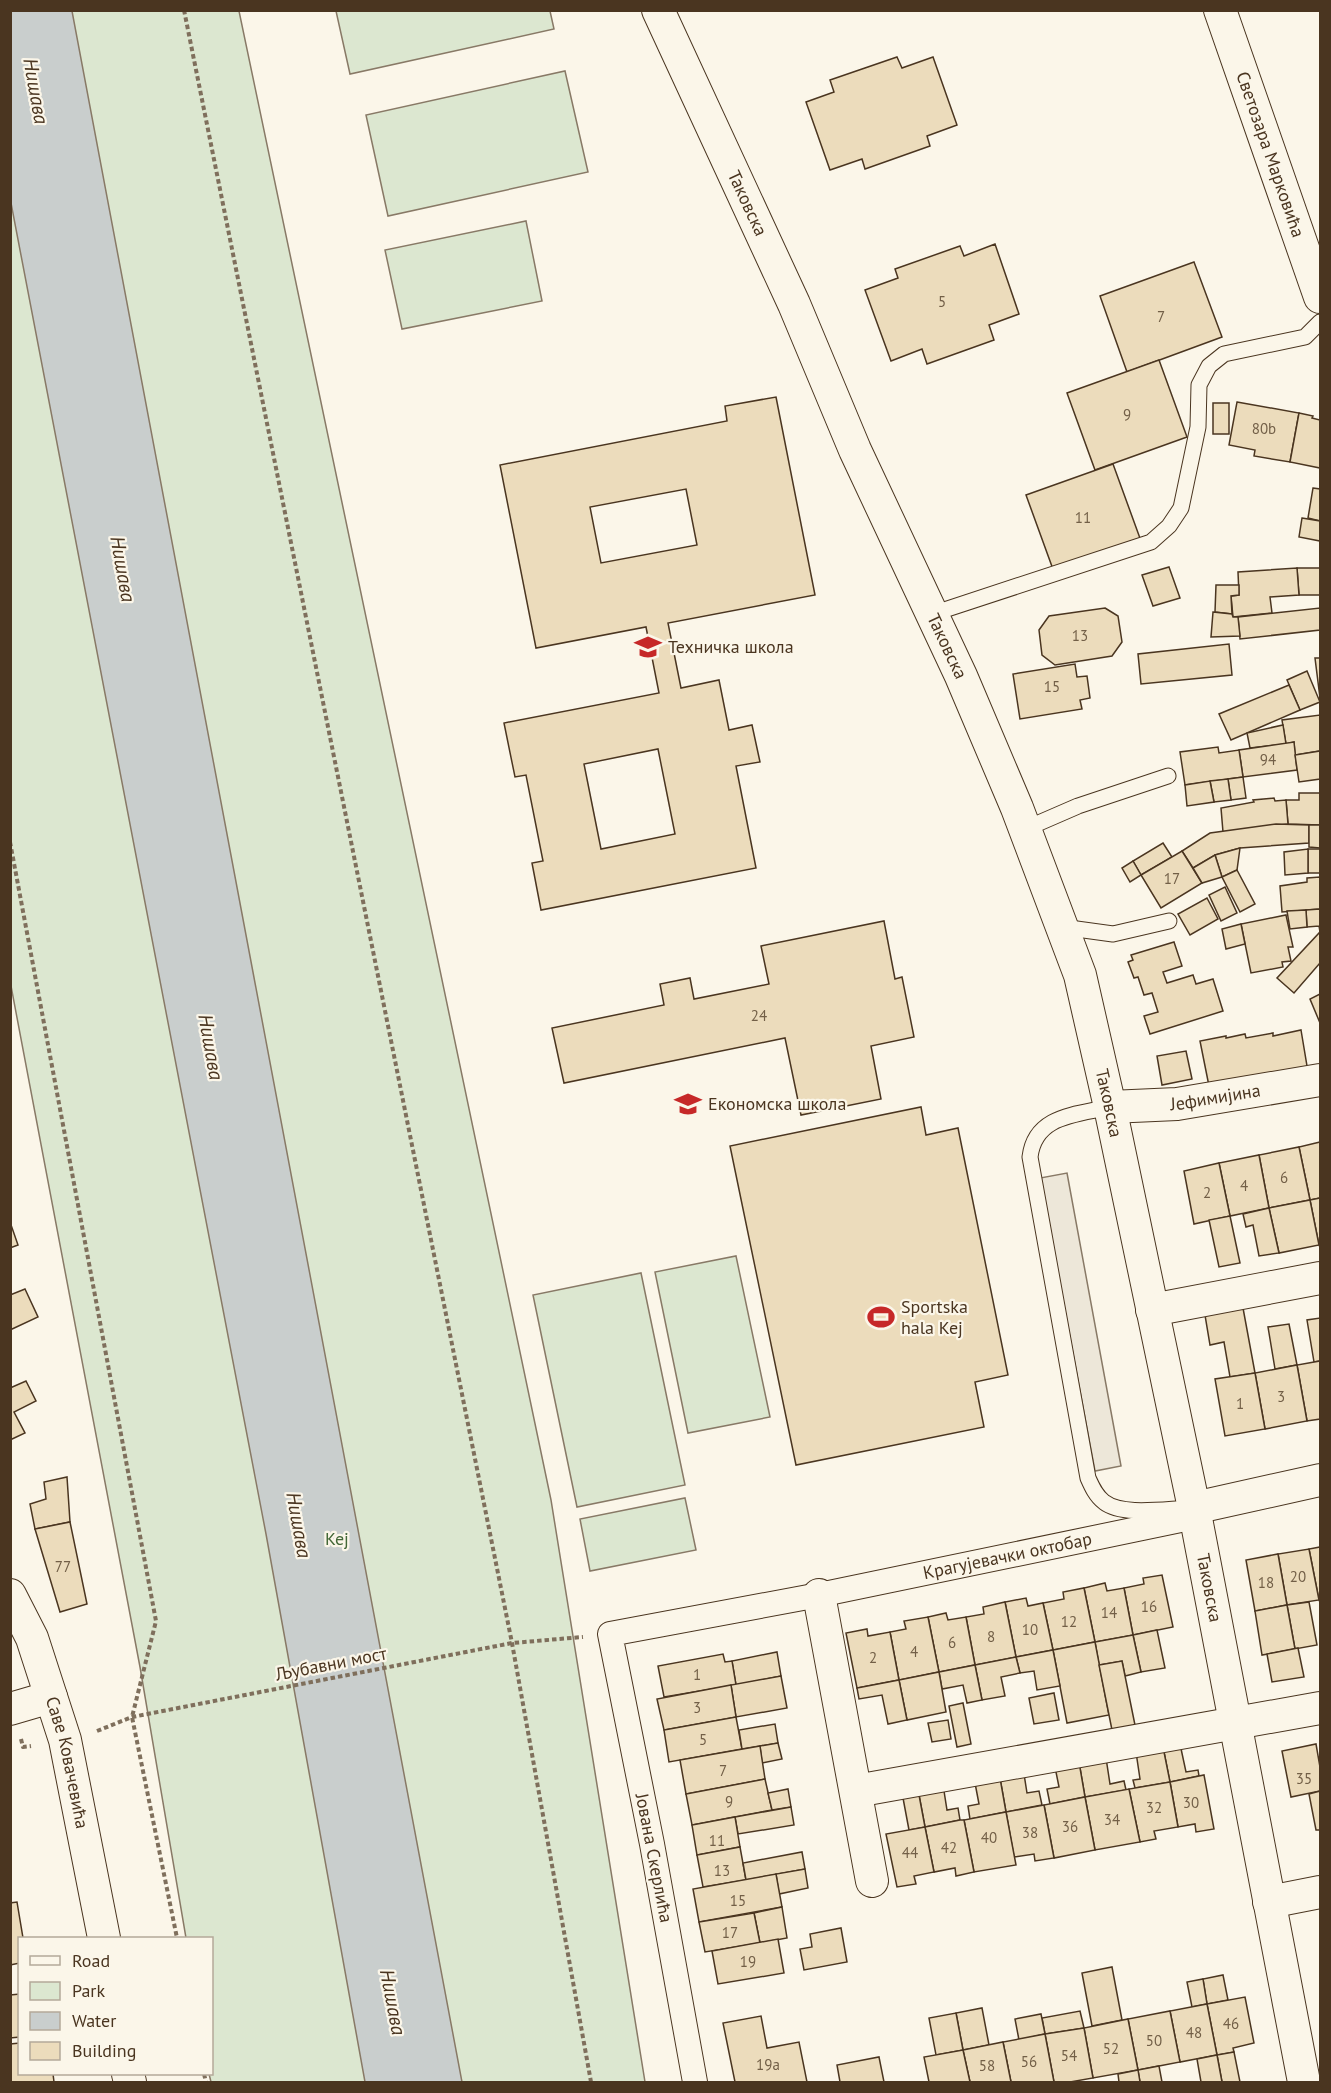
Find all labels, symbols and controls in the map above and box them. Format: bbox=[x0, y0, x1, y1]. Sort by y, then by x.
water label: Нишава bbox=[17, 56, 55, 126]
street label: Светозара Марковића bbox=[1231, 68, 1310, 240]
street label: Таковска bbox=[723, 167, 773, 240]
house number: 5 bbox=[938, 292, 946, 311]
house number: 7 bbox=[1157, 307, 1165, 326]
house number: 9 bbox=[1123, 405, 1131, 424]
house number: 80b bbox=[1252, 419, 1276, 438]
house number: 11 bbox=[1075, 508, 1091, 527]
water label: Нишава bbox=[104, 534, 142, 604]
street label: Таковска bbox=[922, 610, 973, 683]
house number: 13 bbox=[1072, 626, 1088, 645]
school or university icon: Техничка школа bbox=[633, 632, 663, 662]
place label: Техничка школа bbox=[668, 635, 794, 658]
house number: 15 bbox=[1044, 677, 1060, 696]
house number: 94 bbox=[1260, 750, 1276, 769]
house number: 17 bbox=[1164, 869, 1180, 888]
house number: 24 bbox=[751, 1006, 767, 1025]
water label: Нишава bbox=[192, 1012, 230, 1082]
street label: Таковска bbox=[1091, 1066, 1128, 1139]
street label: Јефимијина bbox=[1169, 1078, 1262, 1115]
school or university icon: Економска школа bbox=[673, 1089, 703, 1119]
place label: Економска школа bbox=[708, 1092, 846, 1115]
house number: 6 bbox=[1280, 1168, 1288, 1187]
house number: 4 bbox=[1240, 1176, 1248, 1195]
house number: 2 bbox=[1203, 1183, 1211, 1202]
place label: Sportska hala Kej bbox=[901, 1295, 968, 1339]
sports icon: Sportska hala Kej bbox=[866, 1302, 896, 1332]
house number: 3 bbox=[1277, 1387, 1285, 1406]
house number: 1 bbox=[1236, 1394, 1244, 1413]
water label: Нишава bbox=[280, 1490, 318, 1560]
park label: Кеј bbox=[325, 1527, 349, 1550]
street label: Крагујевачки октобар bbox=[921, 1527, 1094, 1584]
street label: Таковска bbox=[1192, 1551, 1228, 1624]
house number: 77 bbox=[55, 1557, 71, 1576]
house number: 20 bbox=[1290, 1567, 1306, 1586]
house number: 18 bbox=[1258, 1573, 1274, 1592]
house number: 16 bbox=[1141, 1597, 1157, 1616]
house number: 14 bbox=[1101, 1603, 1117, 1622]
house number: 12 bbox=[1061, 1612, 1077, 1631]
house number: 10 bbox=[1022, 1620, 1038, 1639]
house number: 8 bbox=[987, 1627, 995, 1646]
house number: 6 bbox=[948, 1633, 956, 1652]
street label: Љубавни мост bbox=[272, 1641, 389, 1686]
house number: 4 bbox=[910, 1642, 918, 1661]
house number: 2 bbox=[869, 1648, 877, 1667]
house number: 1 bbox=[693, 1665, 701, 1684]
street label: Саве Ковачевића bbox=[41, 1693, 94, 1831]
house number: 3 bbox=[693, 1698, 701, 1717]
house number: 5 bbox=[699, 1730, 707, 1749]
house number: 7 bbox=[719, 1761, 727, 1780]
house number: 35 bbox=[1296, 1769, 1312, 1788]
street label: Јована Скерлића bbox=[630, 1790, 678, 1925]
house number: 9 bbox=[725, 1792, 733, 1811]
house number: 30 bbox=[1183, 1793, 1199, 1812]
house number: 32 bbox=[1146, 1798, 1162, 1817]
house number: 34 bbox=[1104, 1810, 1120, 1829]
house number: 36 bbox=[1062, 1817, 1078, 1836]
house number: 38 bbox=[1022, 1823, 1038, 1842]
house number: 40 bbox=[981, 1828, 997, 1847]
house number: 11 bbox=[709, 1831, 725, 1850]
house number: 42 bbox=[941, 1838, 957, 1857]
house number: 44 bbox=[902, 1843, 918, 1862]
house number: 13 bbox=[714, 1861, 730, 1880]
house number: 15 bbox=[730, 1891, 746, 1910]
house number: 17 bbox=[722, 1923, 738, 1942]
legend bbox=[18, 1937, 213, 2075]
text: Road bbox=[72, 1949, 110, 1972]
house number: 19 bbox=[740, 1952, 756, 1971]
water label: Нишава bbox=[374, 1967, 412, 2037]
text: Park bbox=[72, 1979, 105, 2002]
text: Water bbox=[72, 2009, 116, 2032]
house number: 46 bbox=[1223, 2014, 1239, 2033]
house number: 48 bbox=[1186, 2023, 1202, 2042]
house number: 50 bbox=[1146, 2031, 1162, 2050]
text: Building bbox=[72, 2039, 136, 2062]
house number: 52 bbox=[1103, 2039, 1119, 2058]
house number: 54 bbox=[1061, 2046, 1077, 2065]
house number: 56 bbox=[1021, 2052, 1037, 2071]
house number: 19a bbox=[756, 2055, 780, 2074]
house number: 58 bbox=[979, 2056, 995, 2075]

